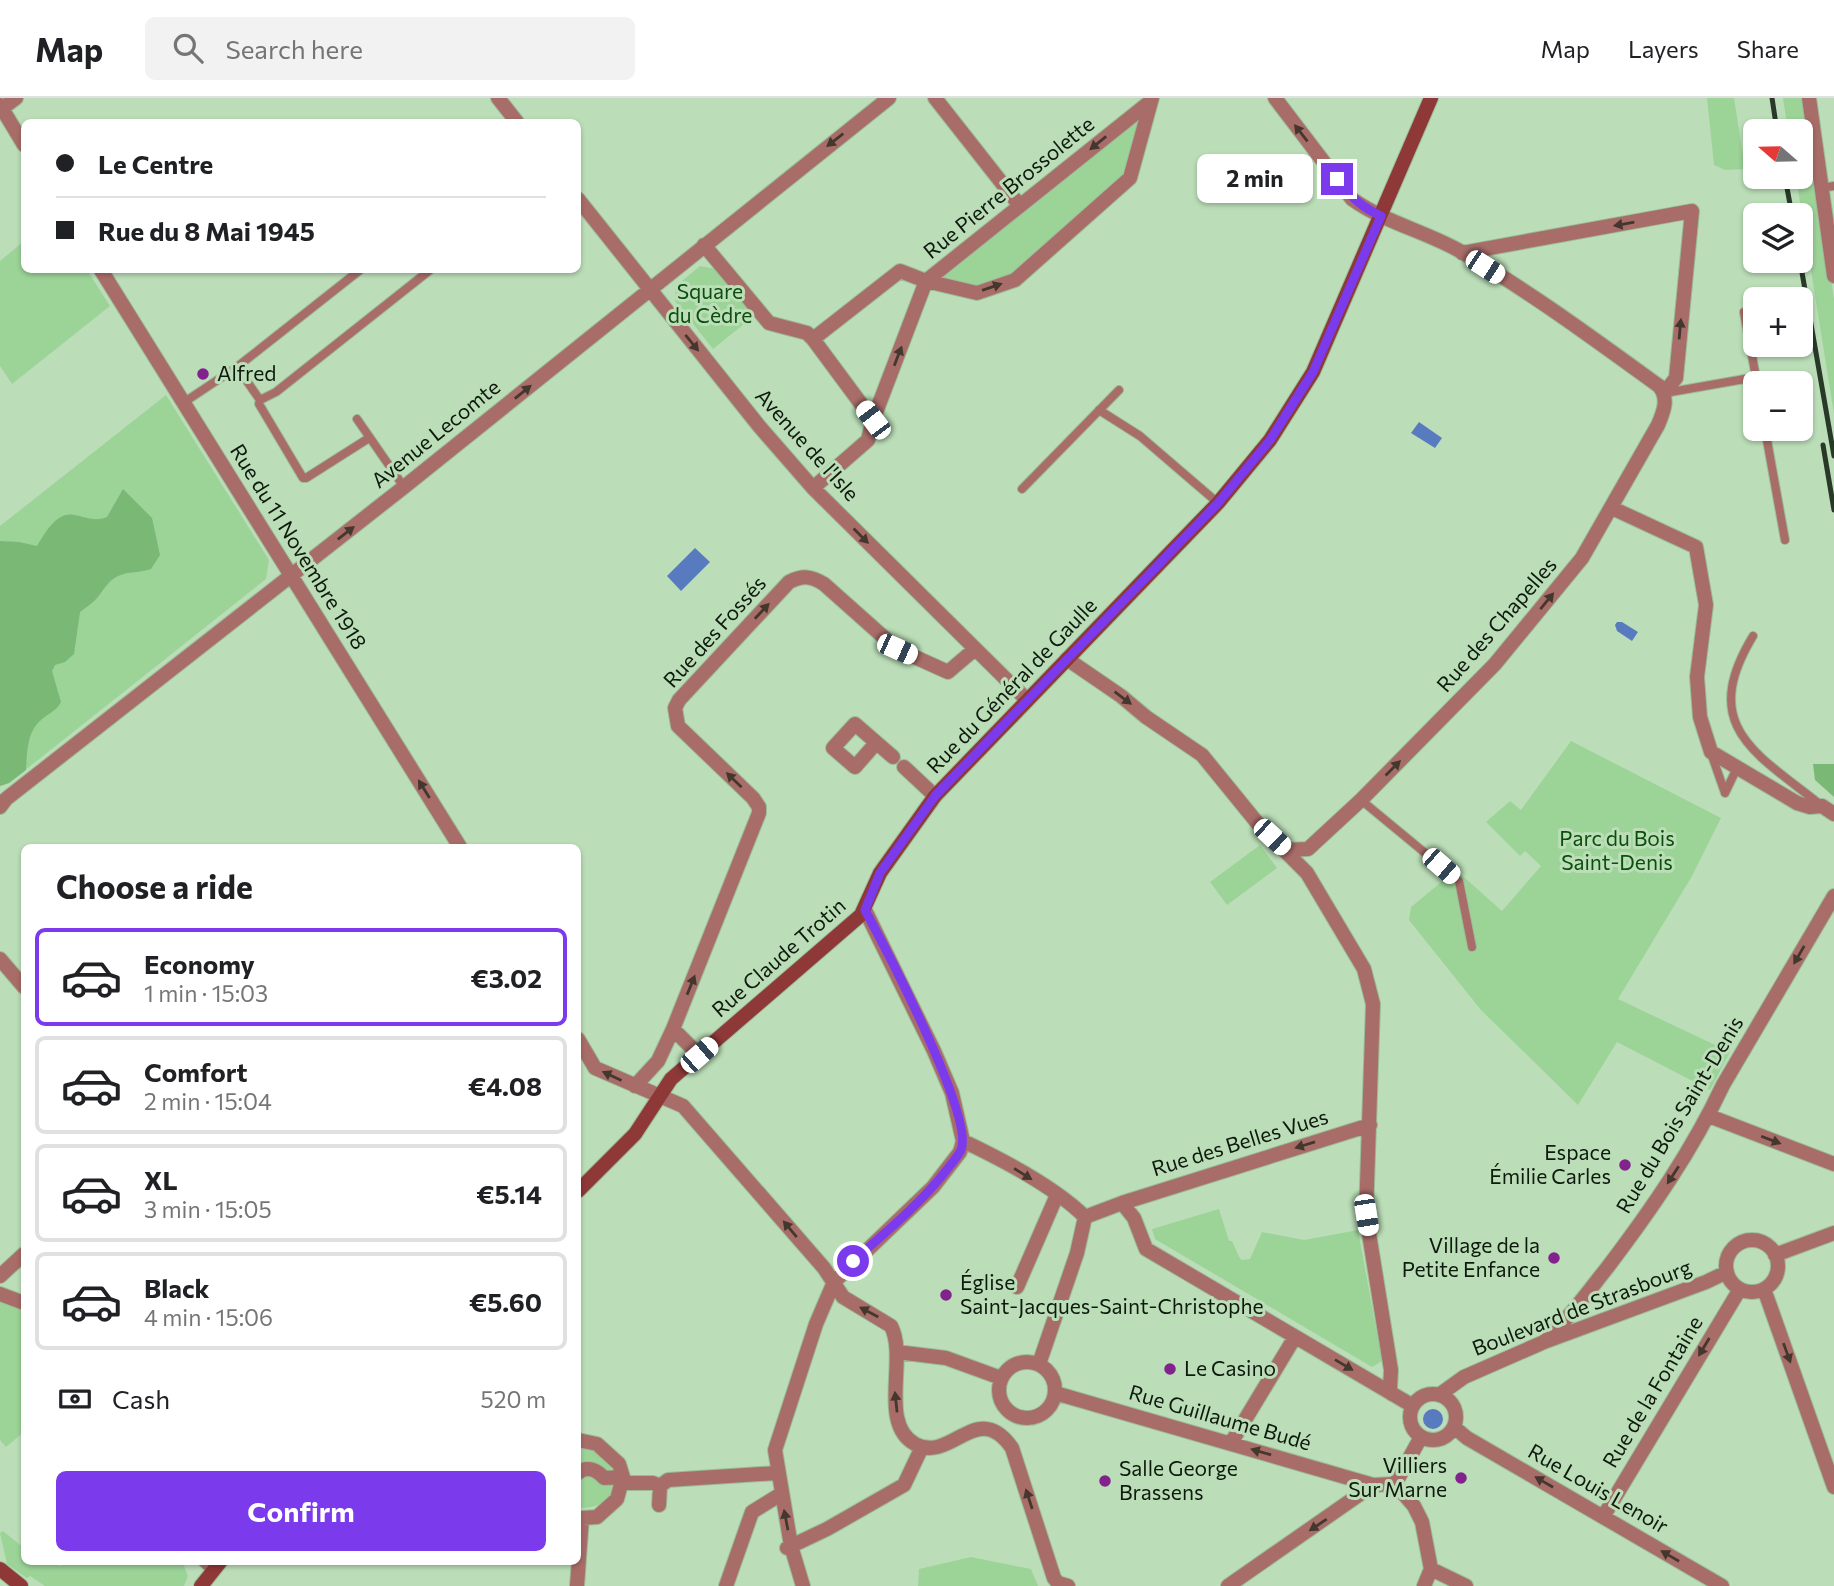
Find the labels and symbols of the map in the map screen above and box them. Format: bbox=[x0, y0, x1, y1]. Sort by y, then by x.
street label: Rue Pierre Brossolette bbox=[918, 110, 1098, 263]
north arrow bbox=[1743, 119, 1813, 189]
one-way arrow bbox=[1294, 124, 1309, 142]
one-way arrow bbox=[827, 133, 845, 148]
one-way arrow bbox=[1090, 136, 1108, 151]
callout: 2 min bbox=[1197, 154, 1312, 204]
route end bbox=[1321, 163, 1353, 195]
one-way arrow bbox=[1613, 218, 1635, 229]
car bbox=[1462, 247, 1509, 287]
park label: Square du Cèdre bbox=[668, 278, 752, 327]
one-way arrow bbox=[982, 282, 1003, 292]
one-way arrow bbox=[1675, 317, 1686, 339]
one-way arrow bbox=[685, 334, 700, 352]
one-way arrow bbox=[892, 345, 903, 366]
place label: Alfred bbox=[217, 360, 276, 385]
marker: Alfred bbox=[195, 366, 211, 382]
street label: Avenue Lecomte bbox=[366, 373, 504, 492]
street label: Avenue de l'Isle bbox=[751, 383, 865, 505]
one-way arrow bbox=[514, 384, 532, 399]
car bbox=[852, 397, 895, 443]
street label: Rue du 11 Novembre 1918 bbox=[226, 439, 373, 654]
one-way arrow bbox=[336, 526, 354, 541]
one-way arrow bbox=[853, 527, 870, 544]
street label: Rue des Chapelles bbox=[1431, 552, 1561, 696]
street label: Rue des Fossés bbox=[657, 570, 770, 692]
street label: Rue du Général de Gaulle bbox=[921, 592, 1101, 778]
one-way arrow bbox=[1539, 592, 1554, 609]
one-way arrow bbox=[754, 602, 770, 620]
car bbox=[874, 631, 921, 667]
one-way arrow bbox=[1114, 690, 1132, 704]
one-way arrow bbox=[1384, 760, 1401, 776]
one-way arrow bbox=[725, 772, 743, 788]
one-way arrow bbox=[417, 779, 430, 798]
car bbox=[1250, 815, 1295, 859]
park label: Parc du Bois Saint-Denis bbox=[1559, 825, 1675, 874]
car bbox=[1419, 844, 1464, 888]
street label: Rue Claude Trotin bbox=[706, 892, 850, 1022]
one-way arrow bbox=[1793, 946, 1806, 965]
one-way arrow bbox=[686, 974, 697, 995]
street label: Rue du Bois Saint-Denis bbox=[1610, 1011, 1747, 1217]
car bbox=[677, 1033, 722, 1077]
one-way arrow bbox=[602, 1070, 622, 1081]
street label: Rue des Belles Vues bbox=[1148, 1103, 1331, 1180]
one-way arrow bbox=[1761, 1134, 1782, 1145]
place label: Espace Émilie Carles bbox=[1489, 1139, 1611, 1188]
one-way arrow bbox=[1294, 1140, 1315, 1151]
marker: Espace Émilie Carles bbox=[1617, 1157, 1633, 1173]
one-way arrow bbox=[1667, 1165, 1680, 1184]
one-way arrow bbox=[1014, 1168, 1033, 1181]
car bbox=[1353, 1193, 1380, 1237]
one-way arrow bbox=[783, 1221, 798, 1238]
place label: Village de la Petite Enfance bbox=[1402, 1232, 1540, 1281]
route start bbox=[837, 1245, 869, 1277]
marker: Village de la Petite Enfance bbox=[1546, 1250, 1562, 1266]
street label: Boulevard de Strasbourg bbox=[1468, 1253, 1695, 1360]
place label: Église Saint-Jacques-Saint-Christophe bbox=[960, 1269, 1264, 1318]
marker: Église Saint-Jacques-Saint-Christophe bbox=[938, 1287, 954, 1303]
one-way arrow bbox=[859, 1306, 879, 1318]
street label: Rue de la Fontaine bbox=[1597, 1311, 1707, 1472]
one-way arrow bbox=[1698, 1338, 1711, 1357]
one-way arrow bbox=[1782, 1343, 1793, 1364]
place label: Le Casino bbox=[1184, 1355, 1276, 1380]
one-way arrow bbox=[1334, 1359, 1353, 1372]
marker: Le Casino bbox=[1162, 1361, 1178, 1377]
street label: Rue Guillaume Budé bbox=[1126, 1379, 1315, 1455]
one-way arrow bbox=[891, 1391, 902, 1413]
street label: Rue Louis Lenoir bbox=[1524, 1437, 1673, 1538]
one-way arrow bbox=[1250, 1447, 1271, 1457]
place label: Villiers Sur Marne bbox=[1348, 1452, 1447, 1501]
place label: Salle George Brassens bbox=[1119, 1455, 1238, 1504]
marker: Villiers Sur Marne bbox=[1453, 1470, 1469, 1486]
marker: Salle George Brassens bbox=[1097, 1473, 1113, 1489]
one-way arrow bbox=[1535, 1476, 1554, 1489]
one-way arrow bbox=[1023, 1488, 1033, 1509]
one-way arrow bbox=[780, 1509, 791, 1531]
one-way arrow bbox=[1308, 1519, 1328, 1532]
one-way arrow bbox=[1660, 1549, 1679, 1562]

